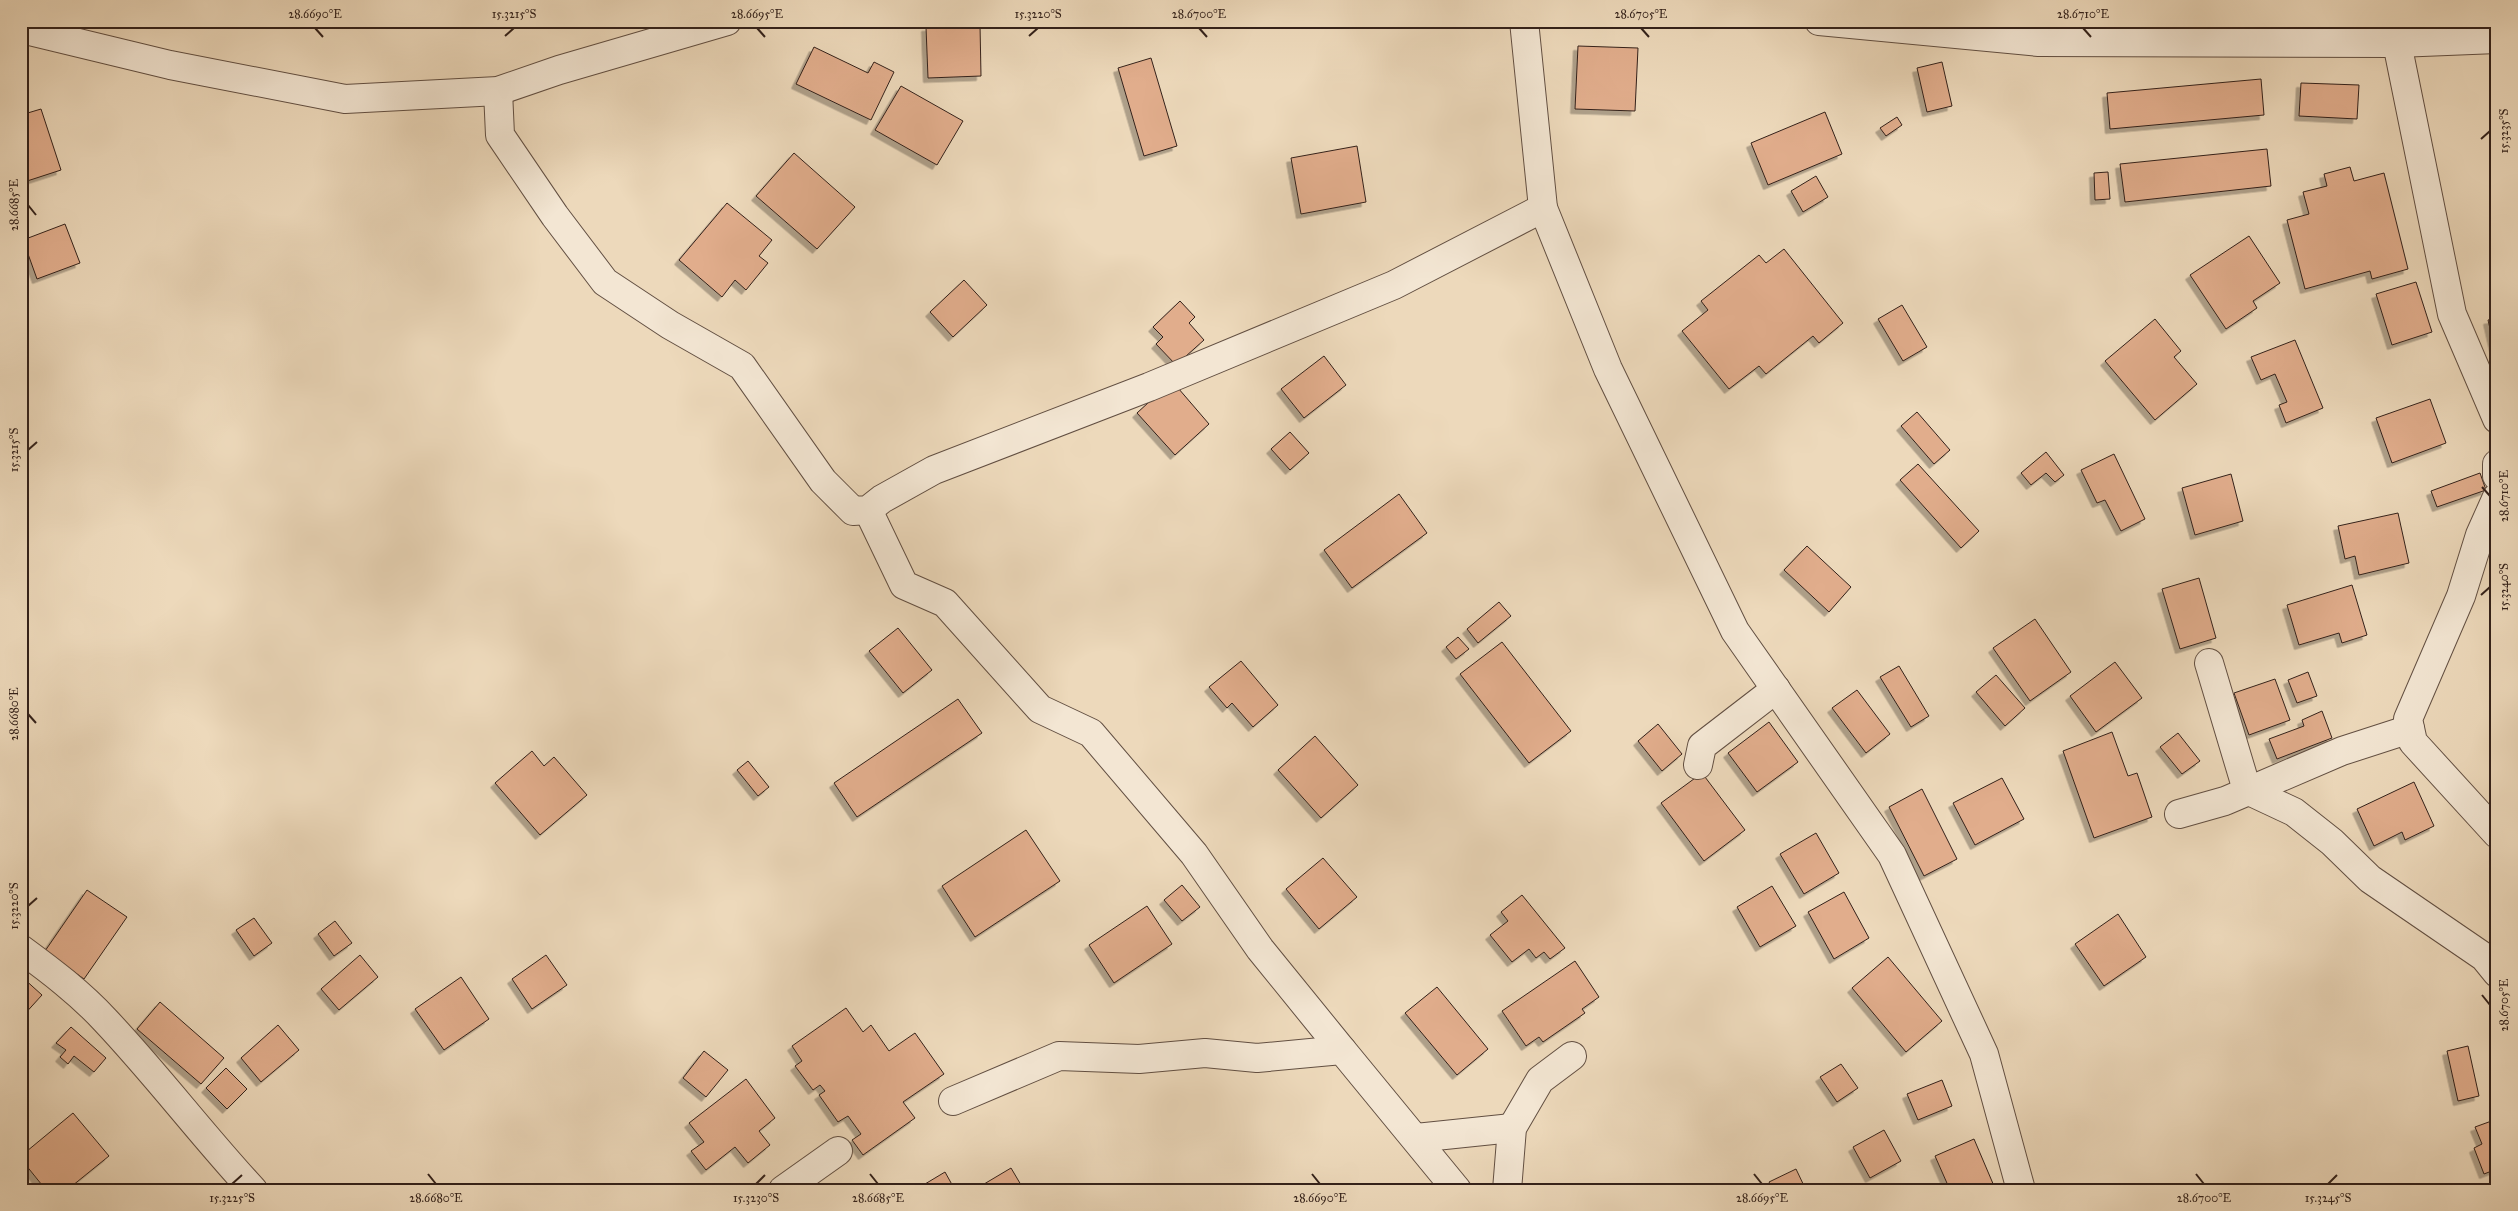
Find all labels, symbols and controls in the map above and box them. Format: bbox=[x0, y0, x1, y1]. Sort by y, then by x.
text: 28.6690°E bbox=[288, 7, 342, 21]
text: 15.3215°S bbox=[492, 7, 536, 21]
text: 28.6695°E bbox=[731, 7, 783, 21]
text: 15.3220°S bbox=[1014, 7, 1062, 21]
text: 28.6700°E bbox=[1172, 7, 1227, 21]
text: 28.6705°E bbox=[1615, 7, 1668, 21]
text: 28.6710°E bbox=[2057, 7, 2109, 21]
text: 15.3235°S bbox=[2497, 109, 2511, 153]
text: 28.6685°E bbox=[7, 179, 21, 231]
text: 15.3215°S bbox=[7, 428, 21, 472]
text: 28.6710°E bbox=[2497, 470, 2511, 522]
text: 15.3240°S bbox=[2497, 563, 2511, 611]
text: 28.6680°E bbox=[7, 687, 21, 741]
text: 15.3220°S bbox=[7, 882, 21, 930]
text: 28.6705°E bbox=[2497, 978, 2511, 1031]
text: 15.3225°S bbox=[209, 1191, 255, 1205]
text: 28.6680°E bbox=[409, 1191, 463, 1205]
text: 15.3230°S bbox=[733, 1191, 779, 1205]
text: 28.6685°E bbox=[852, 1191, 904, 1205]
text: 28.6690°E bbox=[1293, 1191, 1347, 1205]
text: 28.6695°E bbox=[1736, 1191, 1788, 1205]
text: 28.6700°E bbox=[2177, 1191, 2232, 1205]
text: 15.3245°S bbox=[2305, 1191, 2351, 1205]

